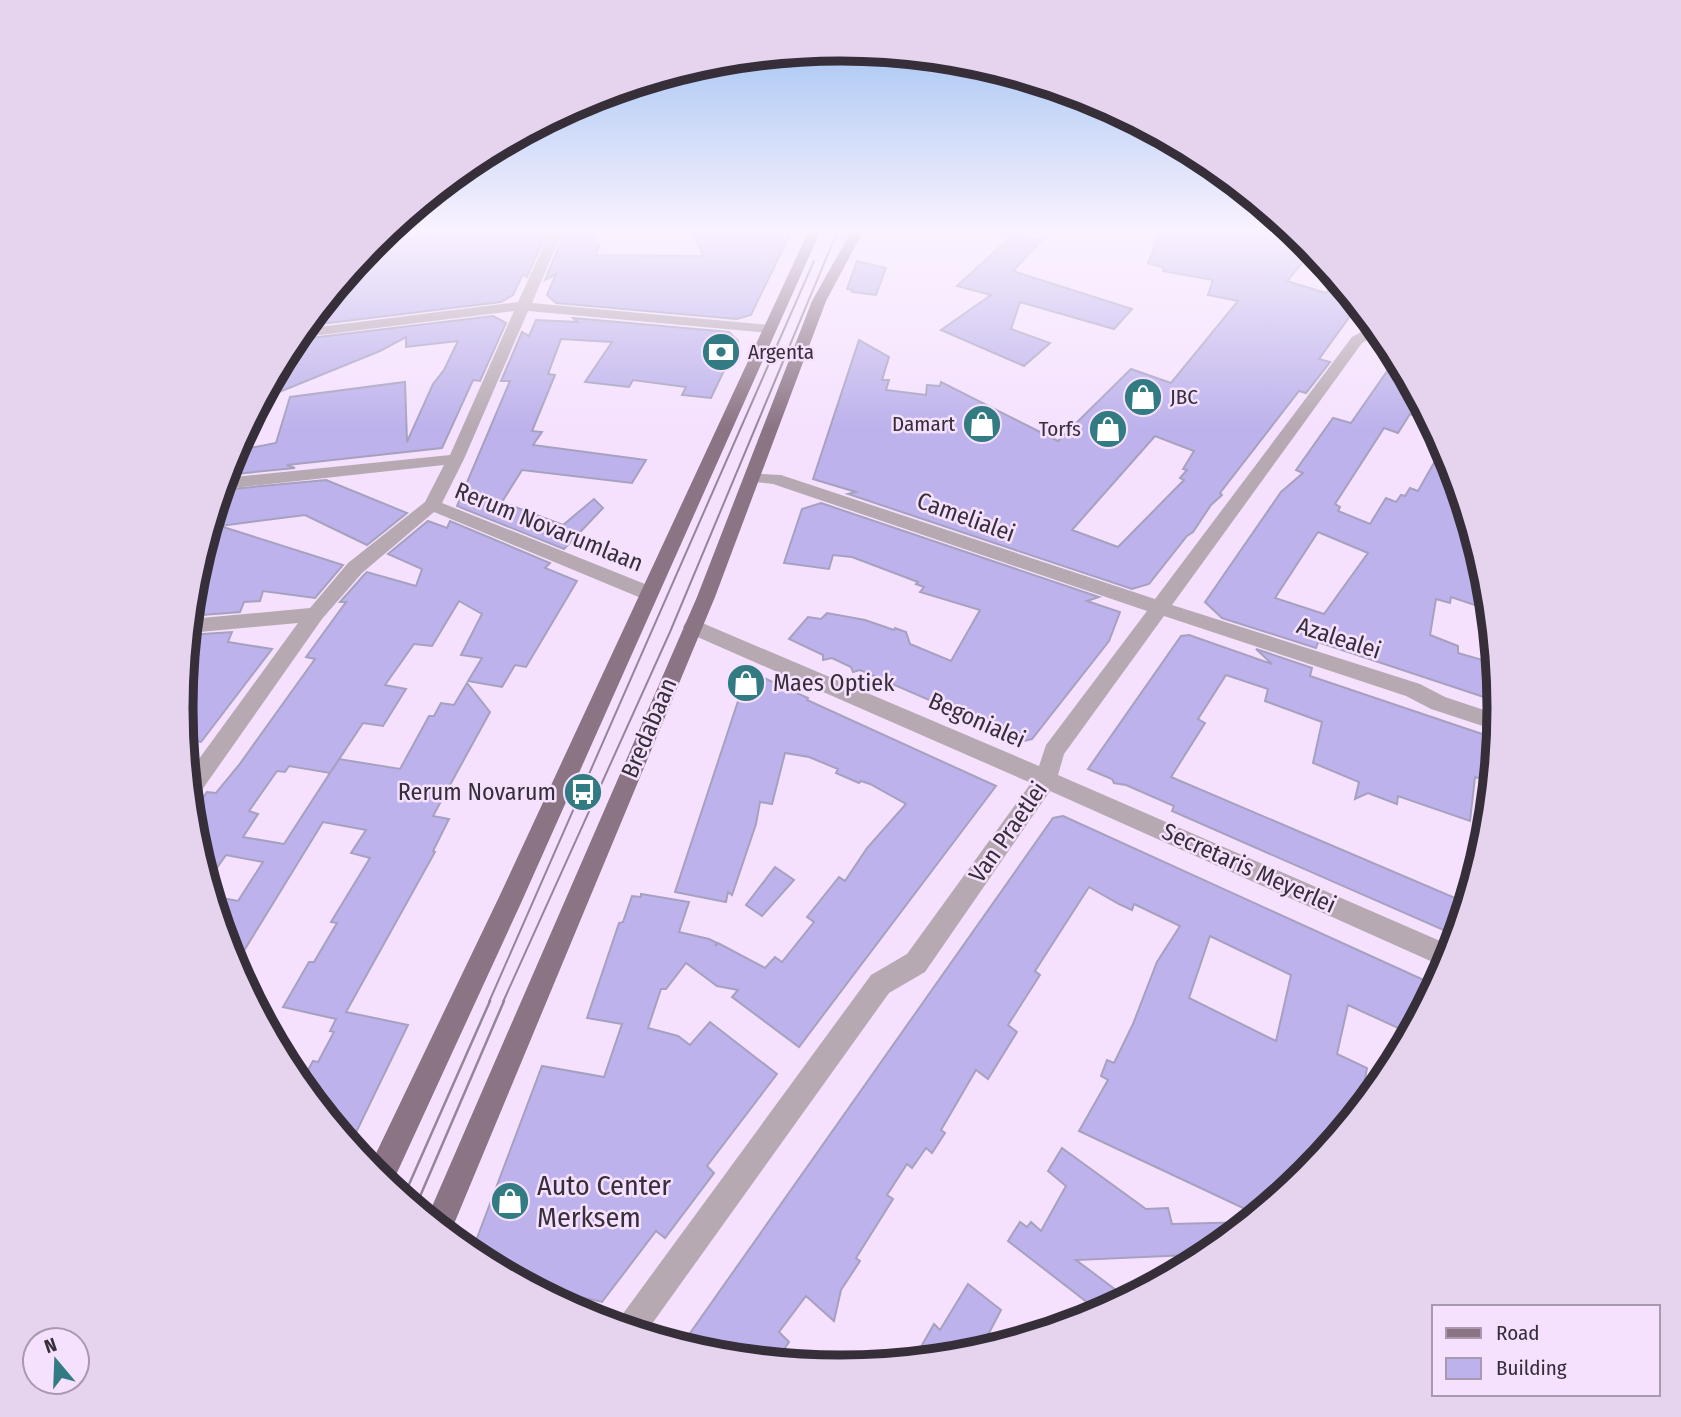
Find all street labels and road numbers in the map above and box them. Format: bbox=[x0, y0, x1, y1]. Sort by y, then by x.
street label: Rerum Novarumlaan bbox=[451, 476, 647, 578]
street label: Camelialei bbox=[913, 486, 1019, 548]
street label: Azalealei bbox=[1293, 611, 1385, 665]
street label: Bredabaan bbox=[615, 674, 683, 782]
street label: Begonialei bbox=[924, 686, 1030, 754]
street label: Van Praetlei bbox=[963, 776, 1053, 888]
street label: Secretaris Meyerlei bbox=[1158, 817, 1340, 919]

